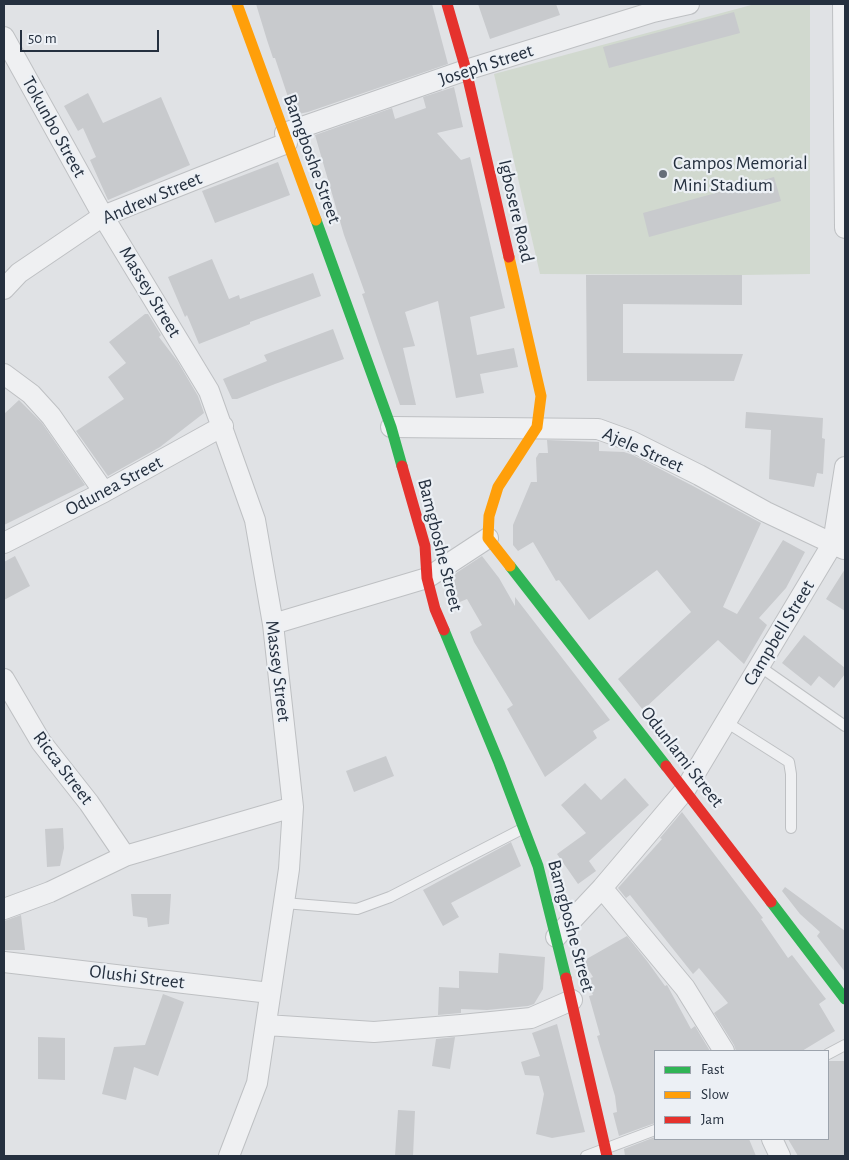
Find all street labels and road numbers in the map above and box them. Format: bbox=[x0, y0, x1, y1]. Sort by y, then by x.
street label: Joseph Street bbox=[436, 39, 536, 91]
street label: Tokunbo Street bbox=[17, 72, 91, 182]
street label: Bamgboshe Street bbox=[278, 91, 346, 227]
street label: Igbosere Road bbox=[493, 157, 539, 265]
street label: Andrew Street bbox=[99, 167, 205, 229]
street label: Massey Street bbox=[114, 242, 186, 342]
street label: Ajele Street bbox=[599, 422, 687, 478]
street label: Odunea Street bbox=[62, 451, 166, 521]
street label: Bamgboshe Street bbox=[413, 476, 467, 614]
street label: Campbell Street bbox=[739, 576, 819, 690]
street label: Massey Street bbox=[260, 619, 296, 723]
street label: Odunlami Street bbox=[635, 702, 729, 812]
street label: Ricca Street bbox=[28, 727, 98, 809]
street label: Bamgboshe Street bbox=[542, 857, 600, 995]
street label: Olushi Street bbox=[88, 960, 186, 994]

